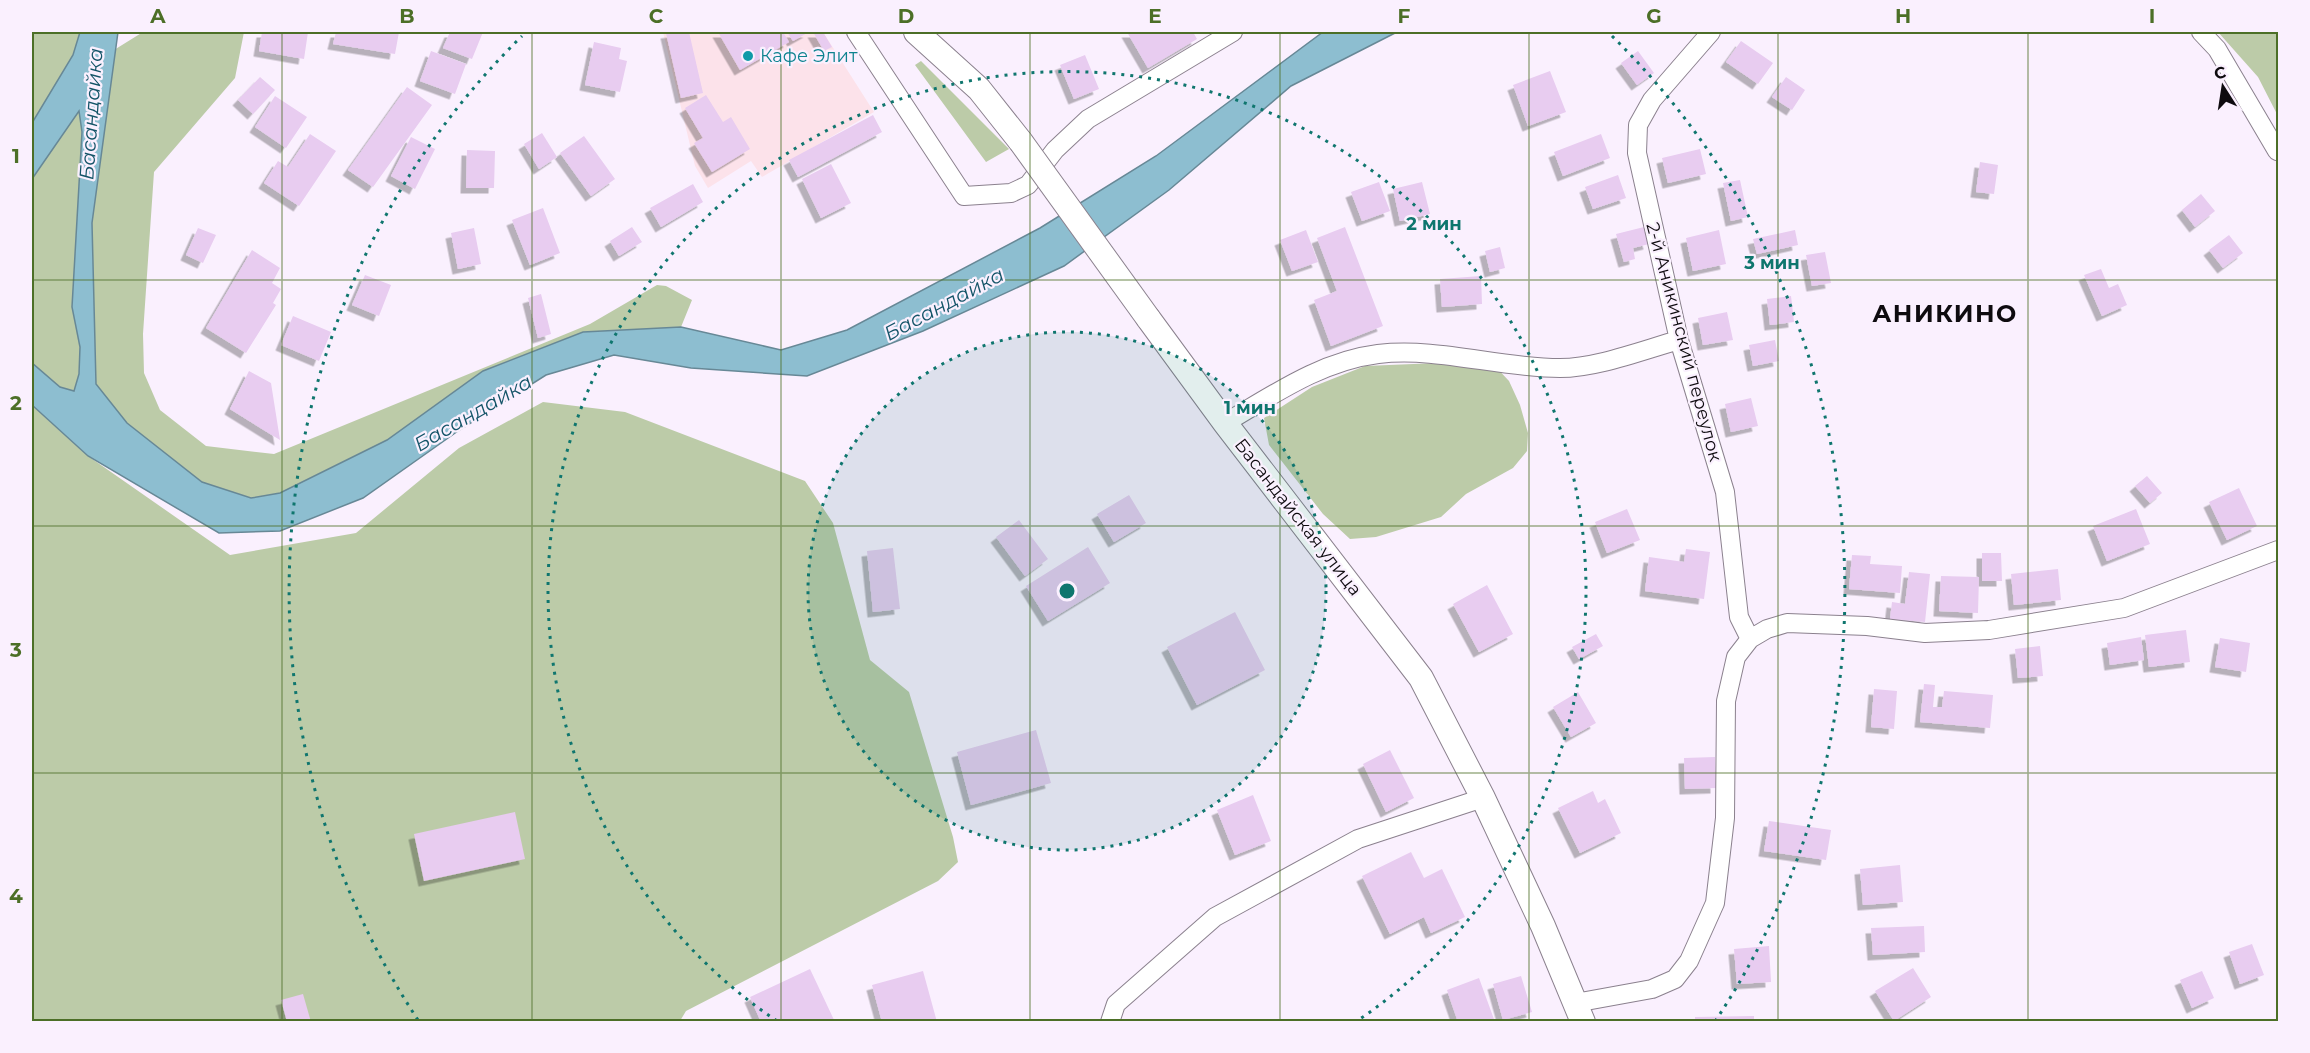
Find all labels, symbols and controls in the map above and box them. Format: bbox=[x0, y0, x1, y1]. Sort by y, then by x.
text: A bbox=[149, 4, 166, 28]
text: B bbox=[399, 4, 415, 28]
text: C bbox=[649, 4, 664, 28]
text: D bbox=[898, 4, 914, 28]
text: E bbox=[1148, 4, 1162, 28]
text: F bbox=[1398, 4, 1411, 28]
text: G bbox=[1646, 4, 1662, 28]
text: H bbox=[1895, 4, 1911, 28]
text: I bbox=[2149, 4, 2155, 28]
place label: Кафе Элит bbox=[760, 45, 858, 67]
water label: Басандайка bbox=[74, 47, 108, 181]
marker: Кафе Элит bbox=[741, 49, 755, 63]
north arrow bbox=[2193, 57, 2253, 117]
text: С bbox=[2212, 62, 2228, 83]
text: 1 bbox=[12, 144, 20, 168]
text: 2 мин bbox=[1406, 213, 1462, 235]
street label: 2-й Аникинский переулок bbox=[1641, 220, 1727, 464]
text: 3 мин bbox=[1743, 252, 1800, 274]
water label: Басандайка bbox=[880, 262, 1008, 346]
district label: АНИКИНО bbox=[1872, 299, 2018, 328]
water label: Басандайка bbox=[410, 370, 536, 456]
text: 2 bbox=[10, 391, 22, 415]
text: 1 мин bbox=[1224, 397, 1276, 419]
street label: Басандайская улица bbox=[1230, 434, 1366, 600]
centre of rings bbox=[1057, 581, 1077, 601]
text: 3 bbox=[9, 638, 22, 662]
text: 4 bbox=[9, 884, 23, 908]

